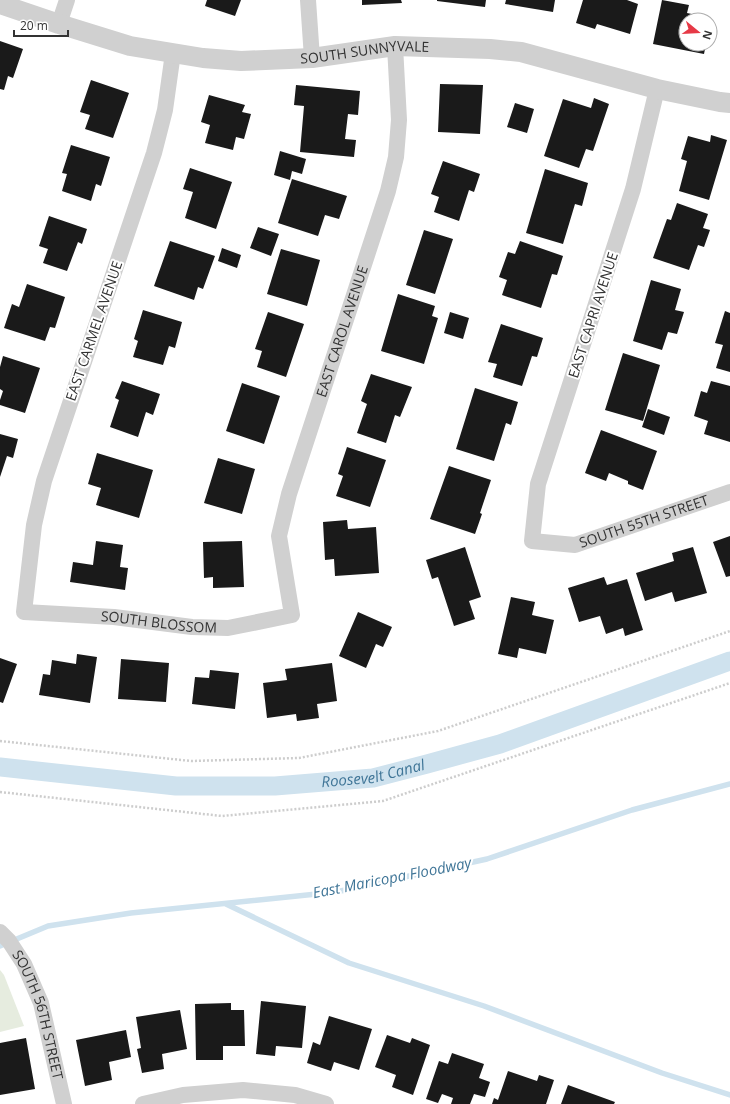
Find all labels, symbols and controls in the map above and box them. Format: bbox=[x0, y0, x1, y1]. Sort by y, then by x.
scale bar bbox=[14, 12, 68, 38]
north arrow bbox=[678, 12, 718, 52]
text: 20 m bbox=[20, 17, 48, 34]
text: N bbox=[699, 29, 717, 42]
street label: SOUTH SUNNYVALE bbox=[300, 36, 429, 67]
street label: EAST CAPRI AVENUE bbox=[563, 249, 622, 380]
street label: EAST CARMEL AVENUE bbox=[61, 258, 126, 403]
street label: EAST CAROL AVENUE bbox=[311, 263, 372, 399]
street label: SOUTH 55TH STREET bbox=[576, 490, 711, 552]
street label: SOUTH BLOSSOM bbox=[100, 606, 217, 637]
water label: Roosevelt Canal bbox=[321, 754, 428, 791]
water label: East Maricopa Floodway bbox=[311, 852, 474, 902]
street label: SOUTH 56TH STREET bbox=[8, 946, 68, 1081]

